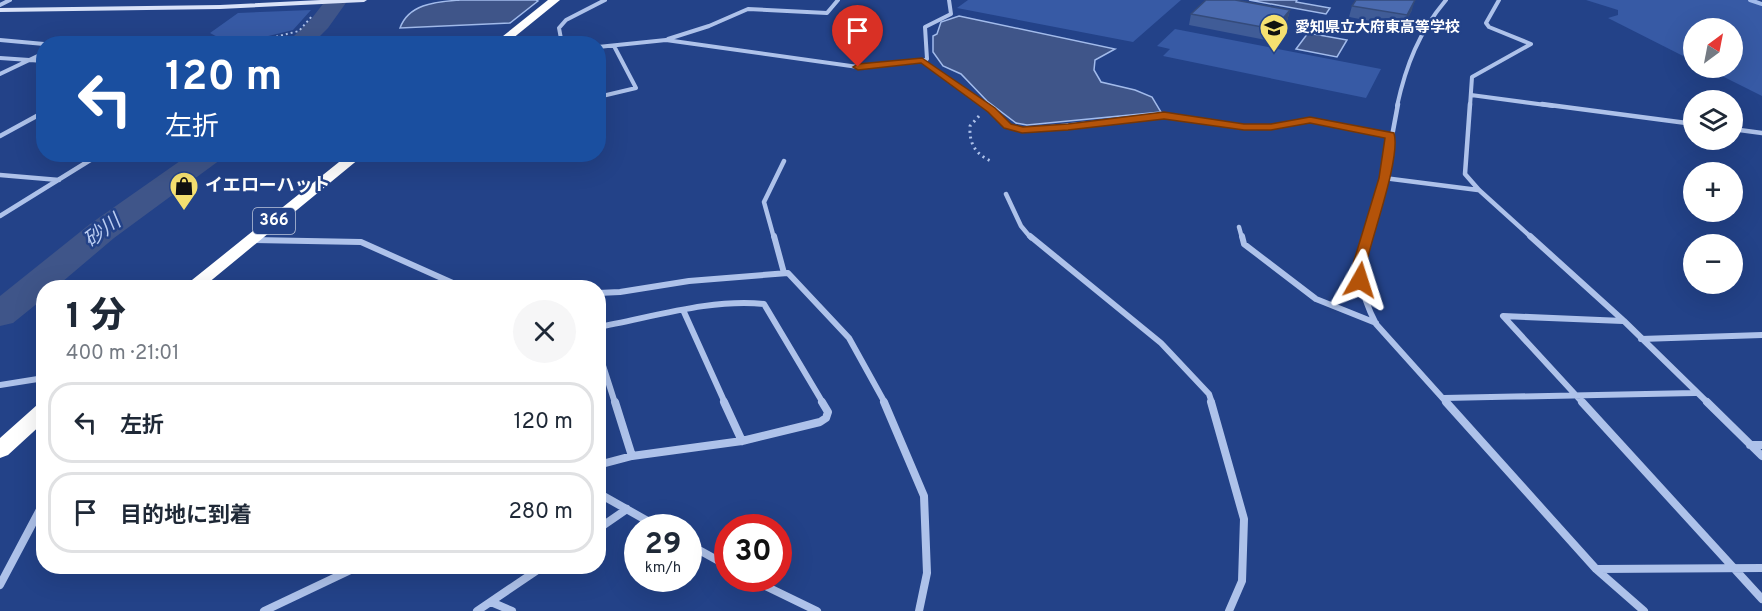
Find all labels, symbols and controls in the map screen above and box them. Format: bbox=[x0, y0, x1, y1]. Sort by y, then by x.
pin bbox=[832, 5, 883, 67]
school or university icon: 愛知県立大府東高等学校 bbox=[1258, 12, 1290, 54]
icon: arrive bbox=[841, 14, 874, 47]
north arrow bbox=[1683, 18, 1743, 78]
map controls bbox=[1683, 18, 1743, 294]
place label: 愛知県立大府東高等学校 bbox=[1295, 19, 1460, 38]
text: 120 m bbox=[165, 52, 282, 105]
icon: left bbox=[66, 60, 144, 138]
button: layers bbox=[1683, 90, 1743, 150]
text: 左折 bbox=[165, 111, 219, 145]
button: + bbox=[1683, 162, 1743, 222]
shop icon: イエローハット bbox=[168, 170, 200, 212]
place label: イエローハット bbox=[205, 175, 330, 198]
water label: 砂川 bbox=[79, 208, 128, 254]
road number: 366 bbox=[253, 208, 295, 234]
button: − bbox=[1683, 234, 1743, 294]
position arrow bbox=[1328, 248, 1392, 312]
text: 1 分 bbox=[66, 295, 126, 341]
button: close bbox=[513, 300, 576, 363]
text: 400 m · 21:01 bbox=[66, 341, 179, 367]
icon: left bbox=[69, 406, 102, 439]
text: 120 m bbox=[513, 409, 573, 436]
text: 左折 bbox=[120, 413, 164, 440]
icon: arrive bbox=[69, 496, 102, 529]
text: 280 m bbox=[508, 499, 573, 526]
text: 目的地に到着 bbox=[120, 503, 252, 530]
speed limit sign: 30 bbox=[714, 514, 792, 592]
text: 29 bbox=[645, 527, 681, 564]
text: km/h bbox=[645, 559, 681, 578]

